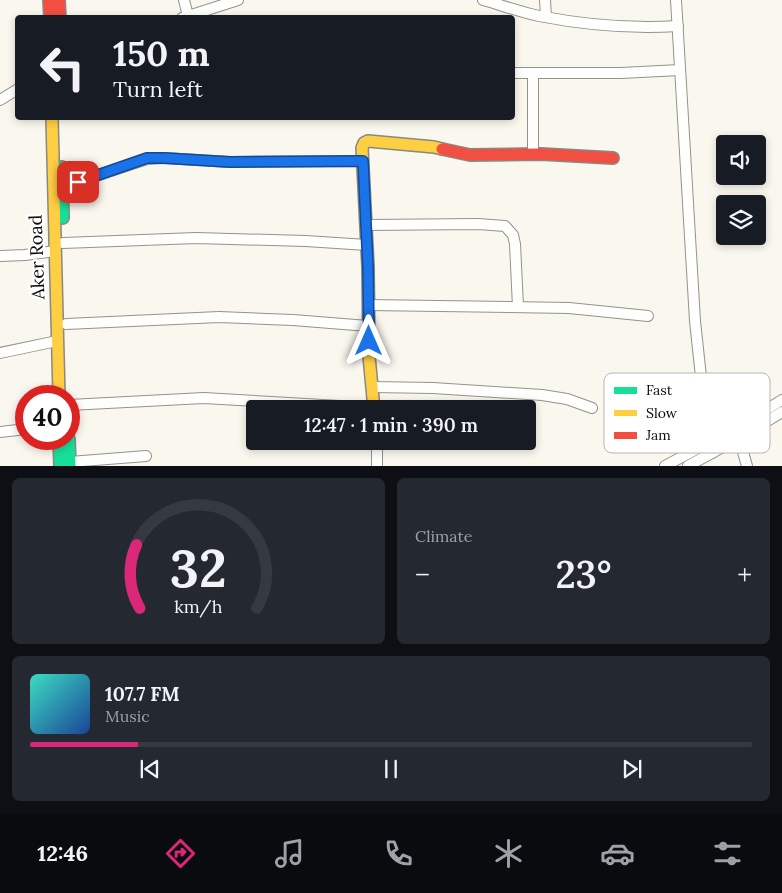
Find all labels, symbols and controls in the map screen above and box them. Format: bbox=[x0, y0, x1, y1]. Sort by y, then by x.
text: 150 m bbox=[113, 31, 210, 76]
icon: left bbox=[30, 35, 95, 100]
text: Turn left bbox=[113, 75, 203, 103]
map controls bbox=[716, 135, 766, 245]
button: sound bbox=[716, 135, 766, 185]
pin bbox=[57, 161, 99, 203]
icon: arrive bbox=[64, 168, 92, 196]
button: layers bbox=[716, 195, 766, 245]
street label: Aker Road bbox=[24, 214, 50, 301]
position arrow bbox=[342, 314, 394, 366]
legend bbox=[604, 373, 770, 453]
text: Fast bbox=[646, 381, 673, 399]
speed limit sign: 40 bbox=[15, 385, 80, 450]
text: Slow bbox=[646, 404, 678, 422]
text: 12:47 · 1 min · 390 m bbox=[304, 413, 478, 437]
text: Jam bbox=[645, 426, 671, 444]
text: Climate bbox=[415, 526, 472, 546]
text: 32 bbox=[170, 535, 227, 601]
text: 23° bbox=[555, 550, 612, 598]
text: − bbox=[415, 557, 430, 593]
text: + bbox=[737, 557, 752, 593]
text: km/h bbox=[174, 595, 223, 618]
text: 107.7 FM bbox=[105, 682, 180, 706]
text: Music bbox=[105, 706, 150, 726]
icon: previous bbox=[136, 755, 164, 783]
icon: pause bbox=[377, 755, 405, 783]
icon: next bbox=[618, 755, 646, 783]
icon: directions bbox=[163, 836, 198, 871]
icon: music bbox=[272, 836, 307, 871]
icon: phone bbox=[381, 836, 416, 871]
icon: climate bbox=[491, 836, 526, 871]
icon: car bbox=[600, 836, 635, 871]
icon: filters bbox=[710, 836, 745, 871]
text: 12:46 bbox=[37, 839, 88, 867]

